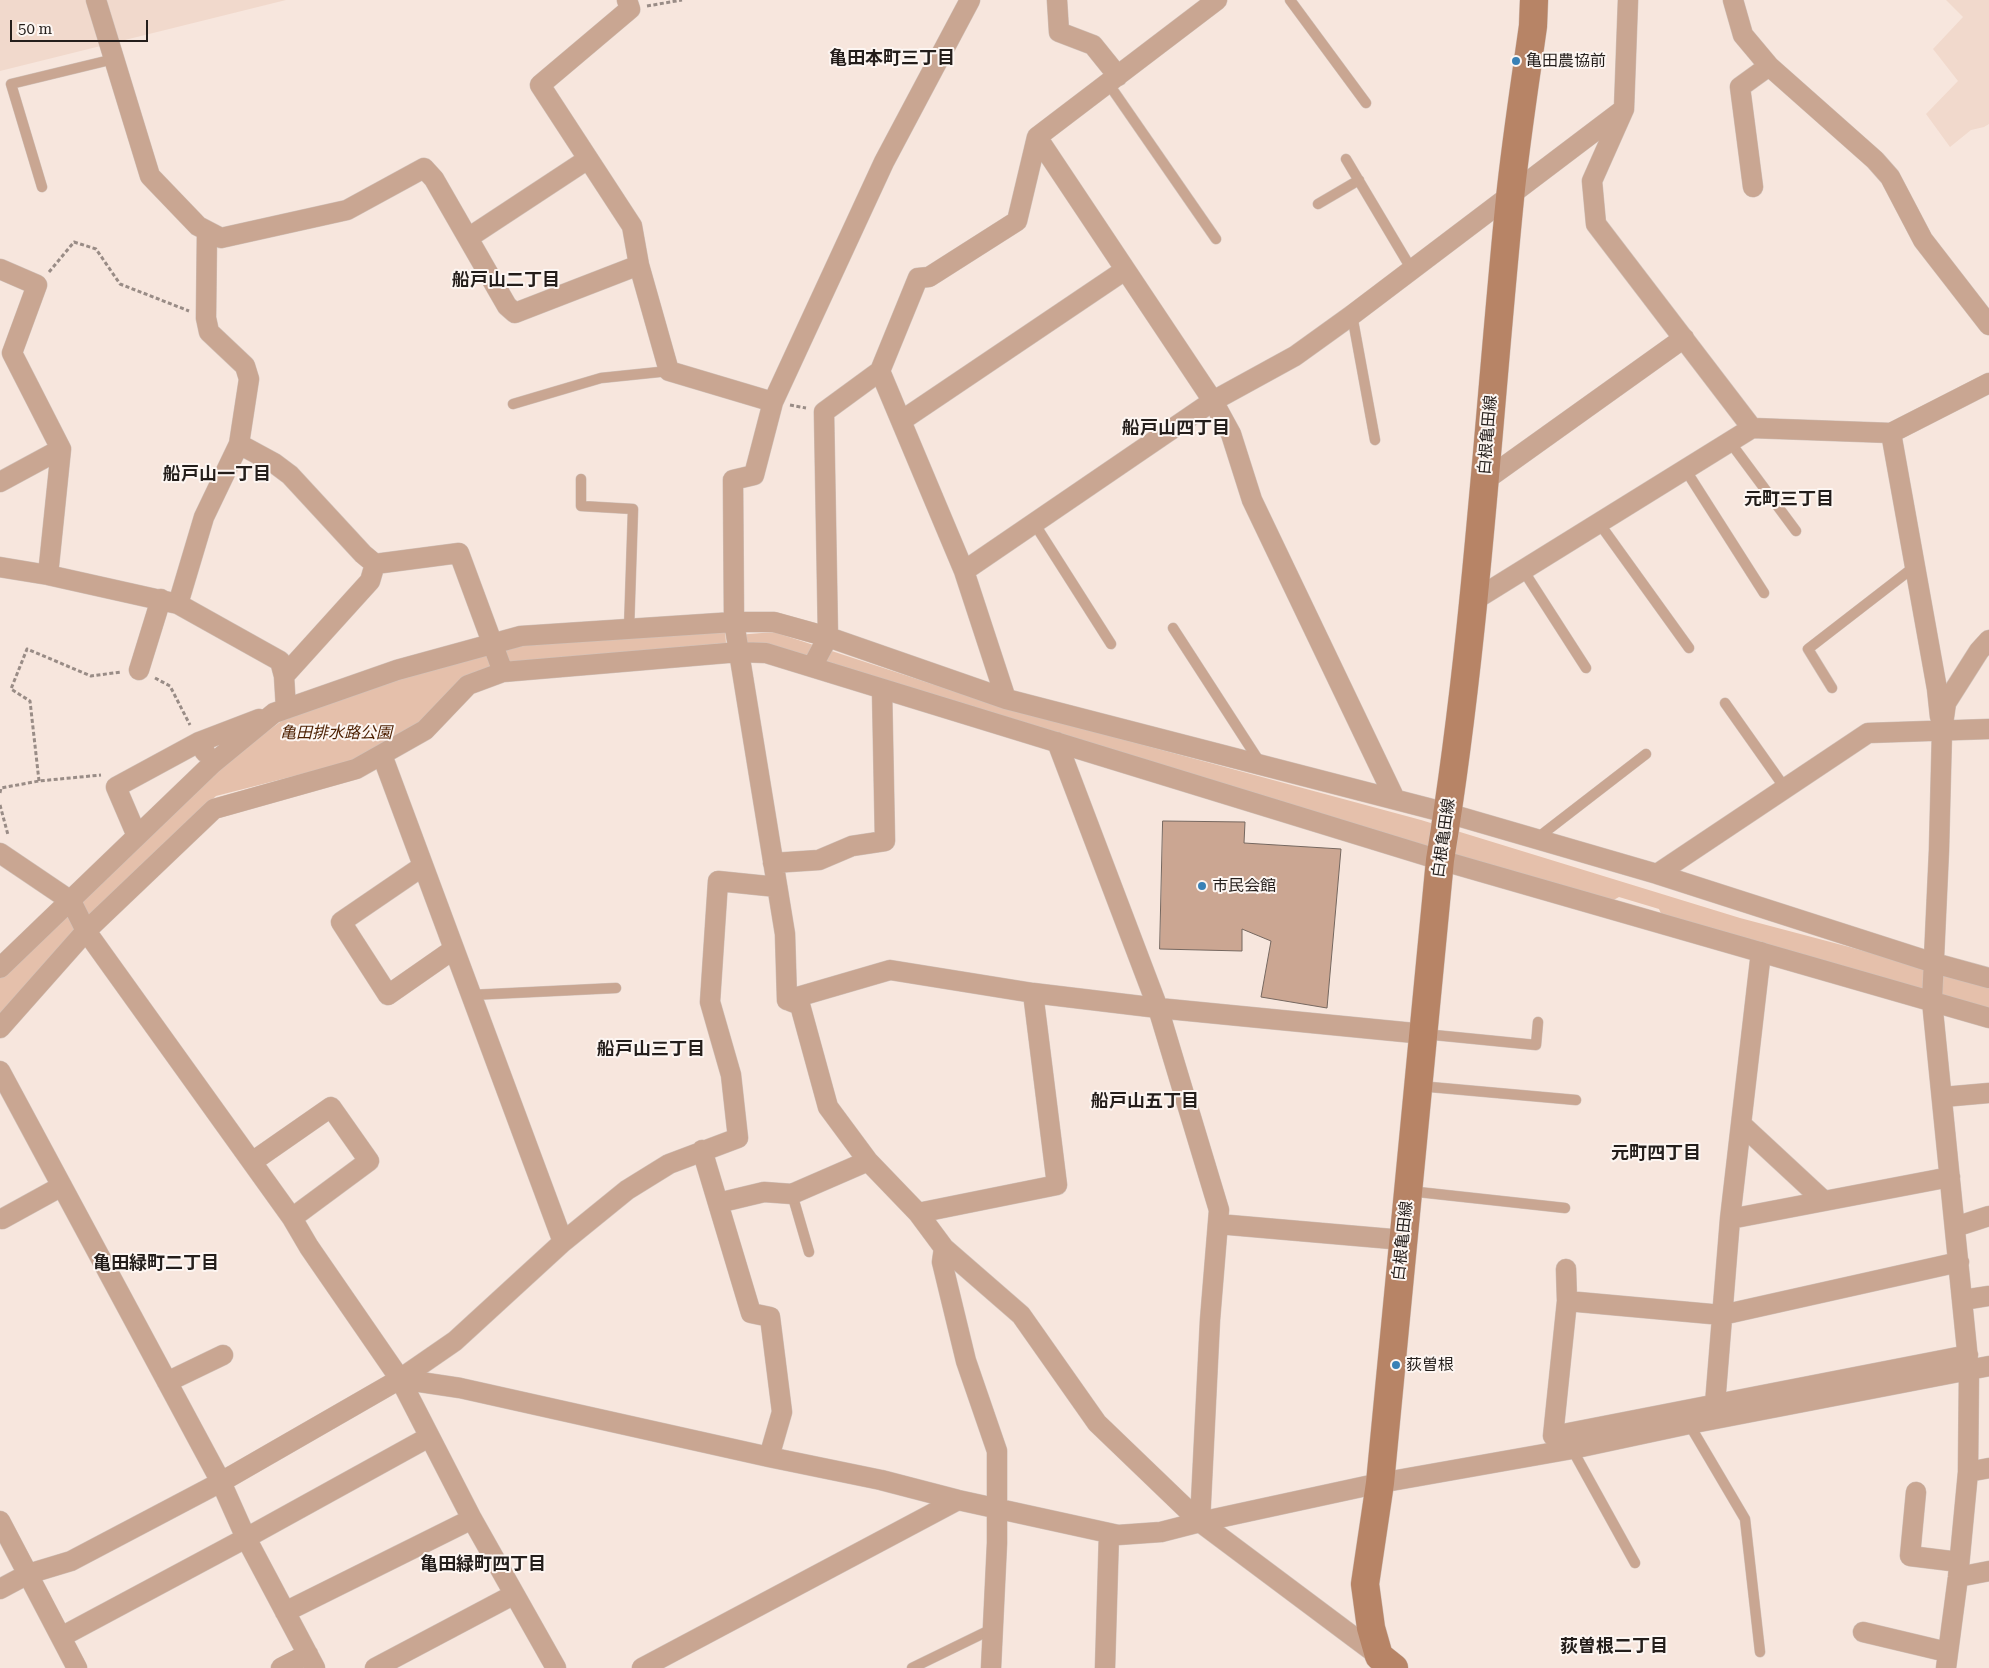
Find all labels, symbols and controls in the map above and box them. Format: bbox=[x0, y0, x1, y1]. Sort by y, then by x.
scale bar bbox=[12, 10, 150, 42]
text: 50 m bbox=[18, 20, 52, 38]
district label: 亀田本町三丁目 bbox=[829, 48, 955, 70]
place label: 亀田農協前 bbox=[1526, 51, 1606, 71]
marker: 亀田農協前 bbox=[1510, 55, 1522, 67]
district label: 船戸山二丁目 bbox=[452, 270, 560, 292]
street label: 白根亀田線 bbox=[1475, 394, 1501, 476]
district label: 船戸山四丁目 bbox=[1122, 418, 1230, 440]
district label: 船戸山一丁目 bbox=[163, 464, 271, 486]
district label: 元町三丁目 bbox=[1744, 489, 1834, 511]
park label: 亀田排水路公園 bbox=[280, 723, 392, 743]
street label: 白根亀田線 bbox=[1429, 797, 1459, 879]
place label: 市民会館 bbox=[1212, 876, 1276, 896]
marker: 市民会館 bbox=[1196, 880, 1208, 892]
district label: 船戸山三丁目 bbox=[597, 1039, 705, 1061]
district label: 船戸山五丁目 bbox=[1091, 1091, 1199, 1113]
district label: 元町四丁目 bbox=[1611, 1143, 1701, 1165]
street label: 白根亀田線 bbox=[1389, 1200, 1417, 1282]
district label: 亀田緑町二丁目 bbox=[93, 1253, 219, 1275]
place label: 荻曽根 bbox=[1406, 1355, 1454, 1375]
marker: 荻曽根 bbox=[1390, 1359, 1402, 1371]
district label: 亀田緑町四丁目 bbox=[420, 1554, 546, 1576]
district label: 荻曽根二丁目 bbox=[1560, 1636, 1668, 1658]

